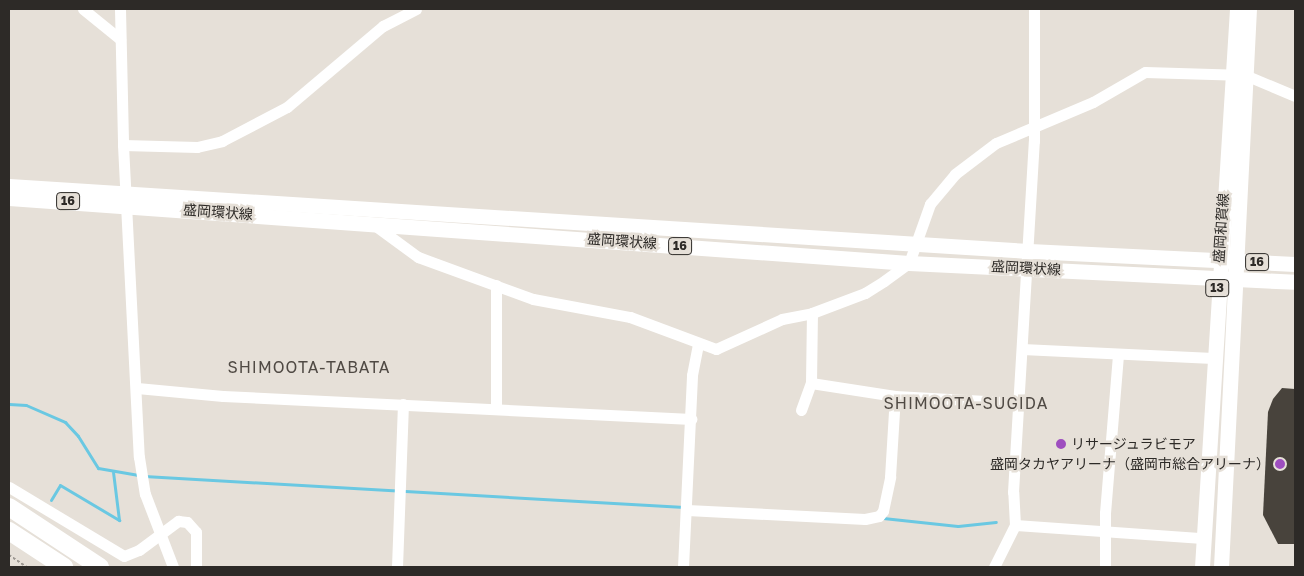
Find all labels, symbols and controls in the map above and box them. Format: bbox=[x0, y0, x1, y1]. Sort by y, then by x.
road number: 16 bbox=[56, 192, 80, 210]
street label: 盛岡和賀線 bbox=[1210, 192, 1232, 264]
street label: 盛岡環状線 bbox=[182, 201, 254, 223]
street label: 盛岡環状線 bbox=[586, 230, 658, 252]
road number: 16 bbox=[668, 237, 692, 256]
road number: 16 bbox=[1244, 252, 1270, 272]
street label: 盛岡環状線 bbox=[991, 258, 1061, 278]
road number: 13 bbox=[1204, 278, 1230, 298]
district label: SHIMOOTA-TABATA bbox=[226, 357, 392, 377]
district label: SHIMOOTA-SUGIDA bbox=[882, 393, 1050, 413]
place label: リサージュラビモア bbox=[1071, 436, 1197, 452]
marker: リサージュラビモア bbox=[1055, 438, 1067, 450]
place label: 盛岡タカヤアリーナ（盛岡市総合アリーナ） bbox=[990, 456, 1270, 472]
marker: 盛岡タカヤアリーナ（盛岡市総合アリーナ） bbox=[1274, 458, 1286, 470]

